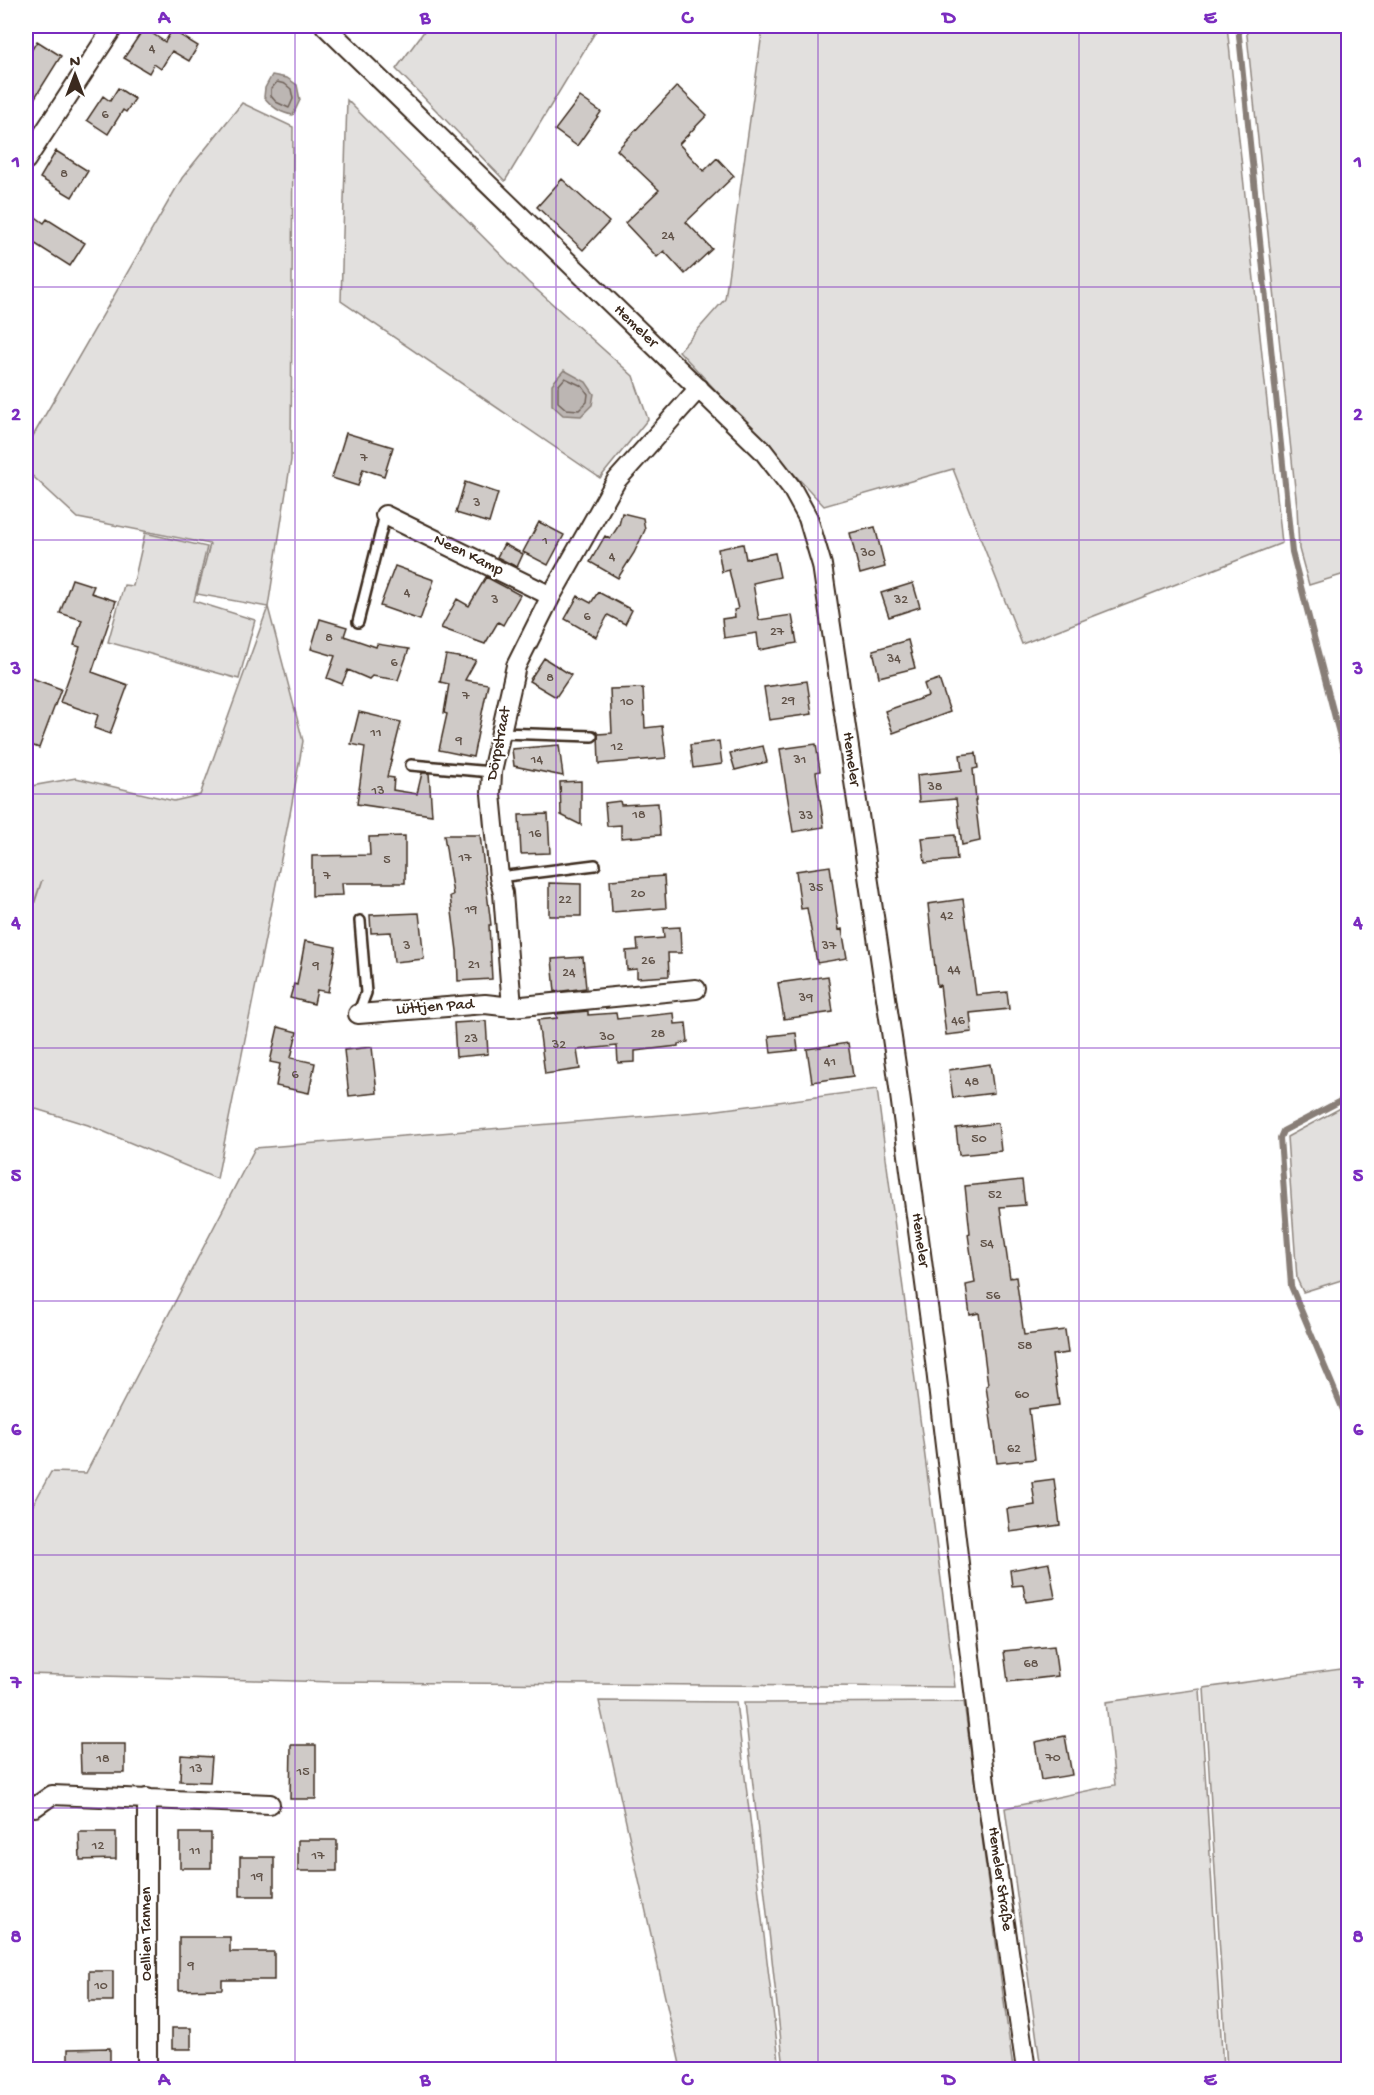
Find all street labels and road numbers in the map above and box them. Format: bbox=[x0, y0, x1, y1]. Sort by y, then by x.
street label: Hemeler bbox=[609, 301, 662, 354]
street label: Neen Kamp bbox=[430, 531, 506, 581]
street label: Dörpstraat bbox=[483, 704, 517, 783]
street label: Hemeler bbox=[837, 731, 863, 789]
street label: Lüttjen Pad bbox=[396, 996, 476, 1020]
street label: Hemeler bbox=[906, 1212, 932, 1270]
street label: Hemeler Straße bbox=[982, 1826, 1016, 1933]
street label: Oellien Tannen bbox=[138, 1887, 157, 1981]

